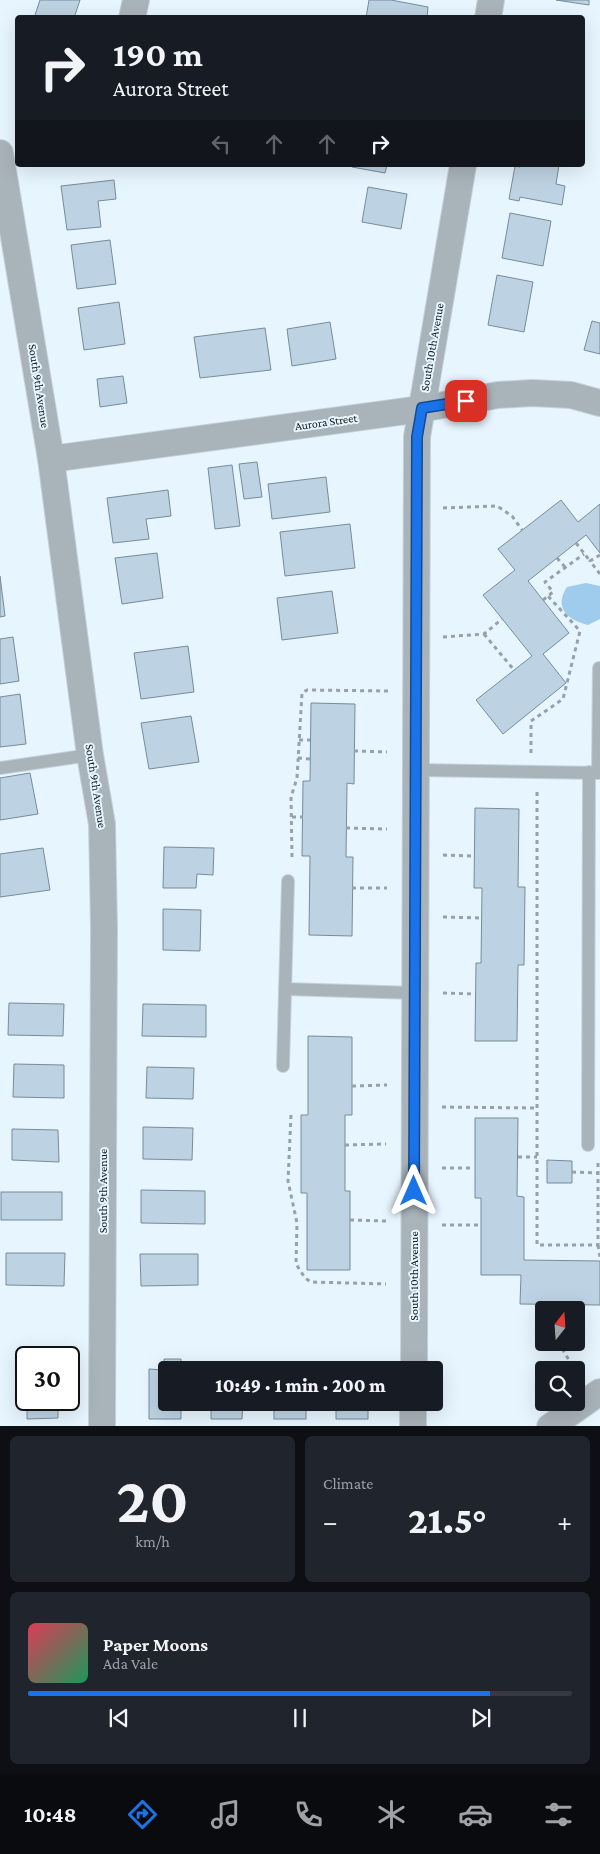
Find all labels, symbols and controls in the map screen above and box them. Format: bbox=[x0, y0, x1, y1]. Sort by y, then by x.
icon: right bbox=[30, 35, 95, 100]
text: 190 m bbox=[113, 35, 203, 74]
text: Aurora Street bbox=[113, 76, 228, 101]
icon: left bbox=[207, 130, 235, 158]
icon: ahead bbox=[260, 130, 288, 158]
icon: ahead bbox=[313, 130, 341, 158]
icon: right bbox=[366, 130, 394, 158]
street label: South 10th Avenue bbox=[417, 302, 447, 392]
street label: South 9th Avenue bbox=[25, 343, 53, 429]
pin bbox=[445, 380, 487, 422]
icon: arrive bbox=[452, 387, 480, 415]
street label: Aurora Street bbox=[294, 411, 359, 433]
street label: South 9th Avenue bbox=[82, 743, 110, 829]
street label: South 9th Avenue bbox=[96, 1149, 110, 1233]
position arrow bbox=[387, 1164, 439, 1216]
street label: South 10th Avenue bbox=[407, 1231, 421, 1321]
north arrow bbox=[535, 1301, 585, 1351]
map controls bbox=[535, 1301, 585, 1411]
speed limit sign: 30 bbox=[15, 1346, 80, 1411]
button: search bbox=[535, 1361, 585, 1411]
text: 10:49 · 1 min · 200 m bbox=[215, 1375, 386, 1396]
text: 20 bbox=[116, 1464, 189, 1536]
text: Climate bbox=[323, 1475, 373, 1492]
text: 21.5° bbox=[408, 1499, 487, 1541]
text: − bbox=[323, 1506, 338, 1537]
text: + bbox=[557, 1506, 572, 1537]
text: km/h bbox=[135, 1533, 170, 1550]
text: Paper Moons bbox=[103, 1634, 208, 1655]
text: Ada Vale bbox=[103, 1655, 158, 1672]
icon: previous bbox=[105, 1704, 133, 1732]
icon: pause bbox=[286, 1704, 314, 1732]
icon: next bbox=[467, 1704, 495, 1732]
icon: directions bbox=[125, 1797, 160, 1832]
icon: music bbox=[208, 1797, 243, 1832]
icon: phone bbox=[291, 1797, 326, 1832]
icon: climate bbox=[374, 1797, 409, 1832]
icon: car bbox=[458, 1797, 493, 1832]
icon: filters bbox=[541, 1797, 576, 1832]
text: 10:48 bbox=[24, 1802, 77, 1827]

